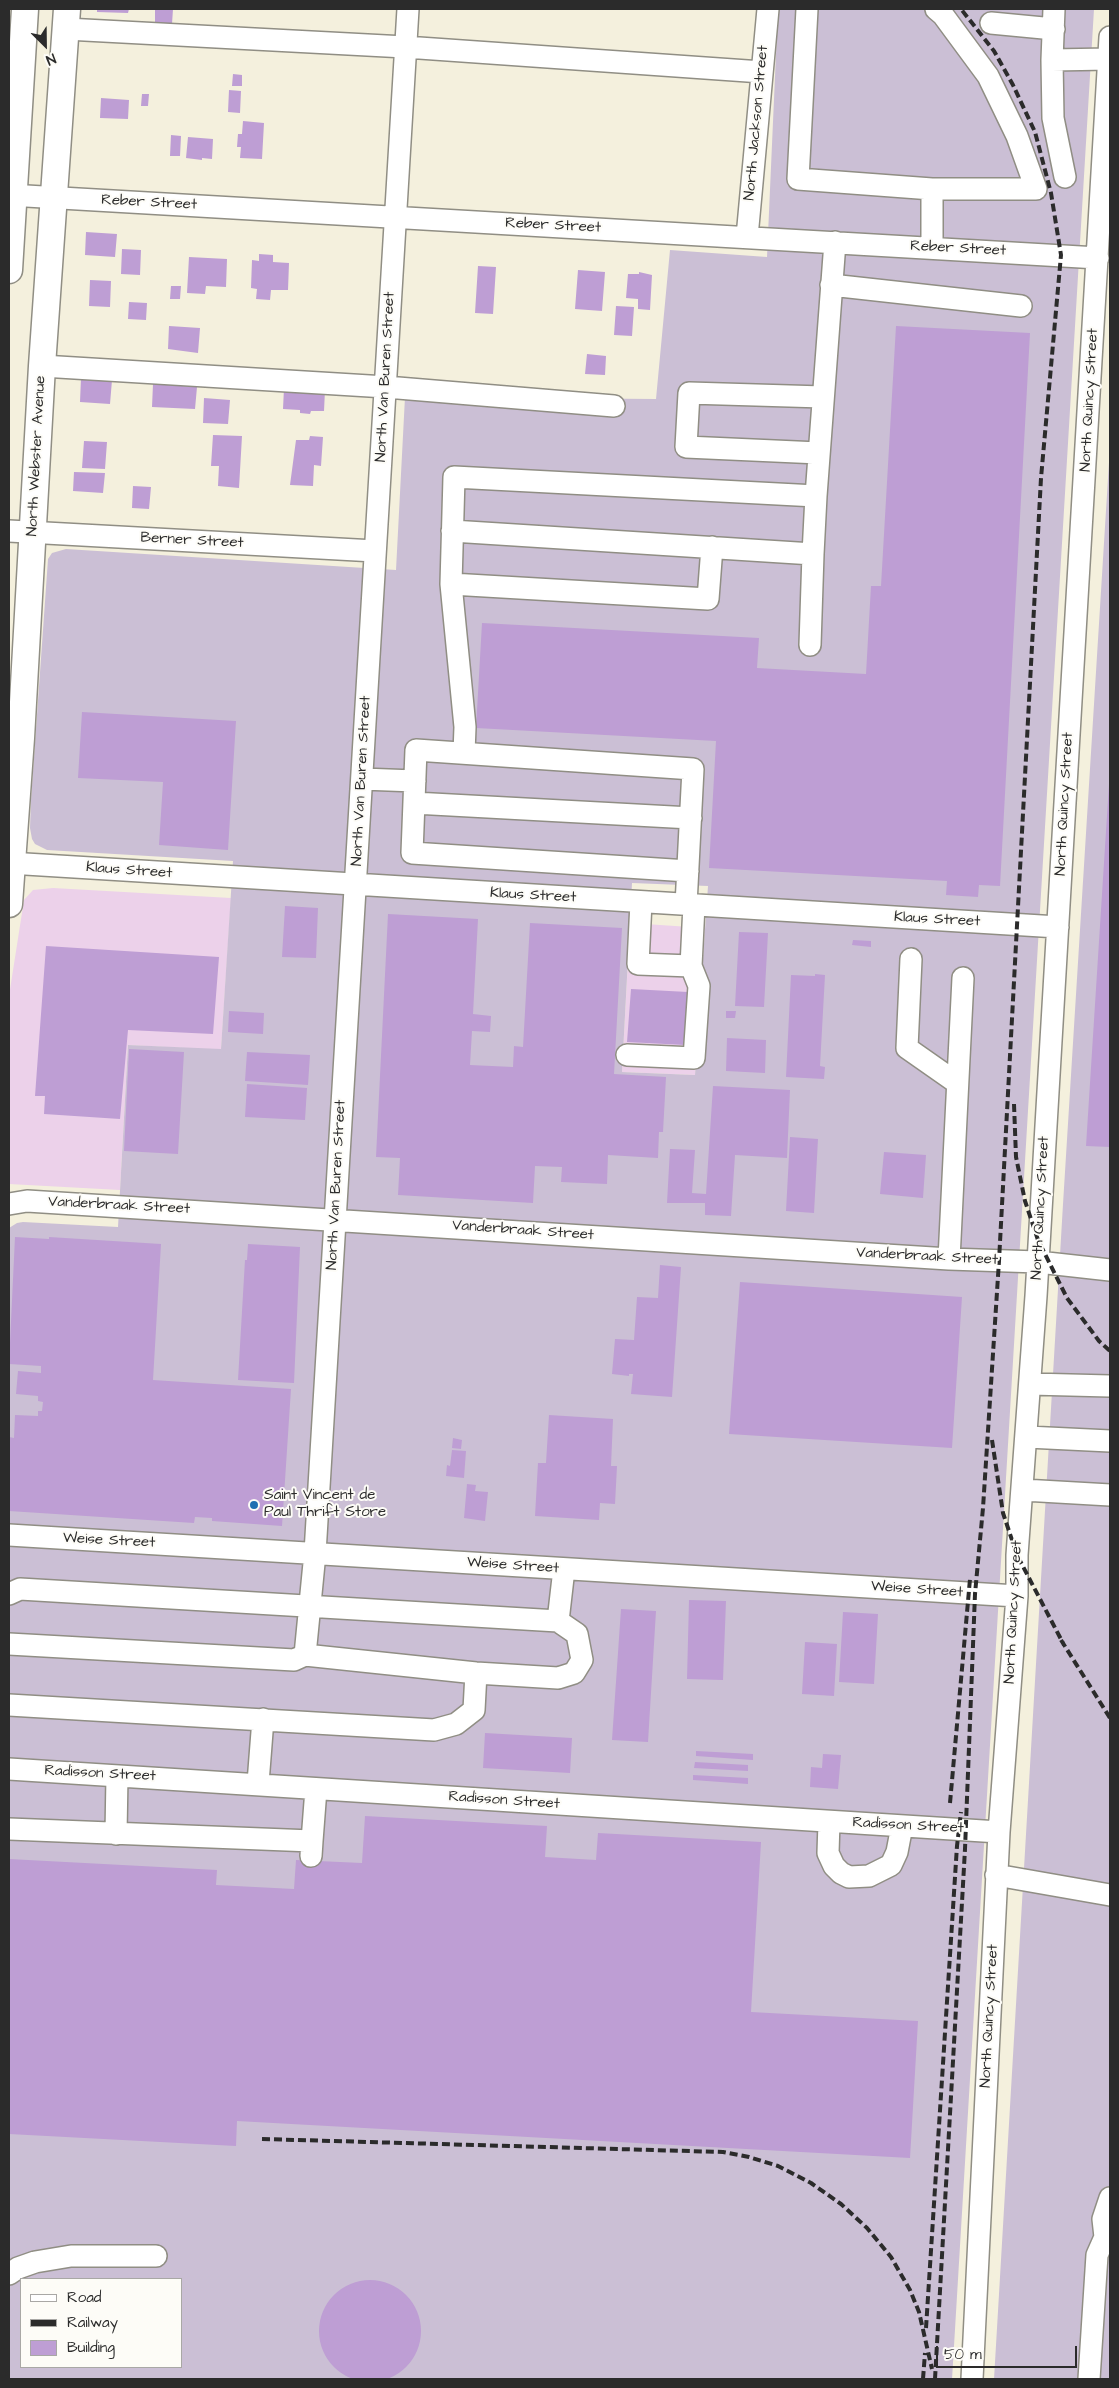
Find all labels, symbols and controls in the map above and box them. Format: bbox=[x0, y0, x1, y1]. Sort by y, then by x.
north arrow bbox=[20, 20, 70, 70]
street label: North Jackson Street bbox=[741, 45, 773, 201]
text: N bbox=[43, 48, 59, 70]
street label: Reber Street bbox=[101, 192, 197, 214]
street label: Reber Street bbox=[505, 215, 601, 237]
street label: Reber Street bbox=[910, 238, 1006, 260]
street label: North Van Buren Street bbox=[373, 291, 399, 463]
street label: North Quincy Street bbox=[1077, 328, 1103, 472]
street label: North Webster Avenue bbox=[24, 375, 50, 537]
street label: Berner Street bbox=[140, 529, 244, 553]
street label: North Van Buren Street bbox=[349, 695, 375, 867]
street label: North Quincy Street bbox=[1052, 732, 1078, 876]
street label: Klaus Street bbox=[85, 859, 173, 883]
street label: Klaus Street bbox=[489, 885, 577, 907]
street label: Klaus Street bbox=[893, 909, 981, 931]
street label: North Van Buren Street bbox=[324, 1099, 350, 1271]
street label: North Quincy Street bbox=[1028, 1136, 1054, 1280]
street label: Vanderbraak Street bbox=[48, 1193, 190, 1219]
street label: Vanderbraak Street bbox=[452, 1217, 594, 1245]
street label: Vanderbraak Street bbox=[856, 1244, 998, 1270]
place label: Saint Vincent de Paul Thrift Store bbox=[264, 1487, 386, 1522]
marker: Saint Vincent de Paul Thrift Store bbox=[248, 1499, 260, 1511]
street label: Weise Street bbox=[62, 1530, 156, 1552]
street label: North Quincy Street bbox=[1001, 1540, 1027, 1684]
street label: Weise Street bbox=[466, 1554, 560, 1578]
street label: Weise Street bbox=[870, 1578, 964, 1602]
street label: Radisson Street bbox=[44, 1762, 156, 1786]
street label: Radisson Street bbox=[448, 1788, 560, 1814]
street label: Radisson Street bbox=[852, 1814, 964, 1838]
street label: North Quincy Street bbox=[977, 1944, 1003, 2088]
legend bbox=[20, 2278, 182, 2368]
text: Road bbox=[67, 2287, 101, 2308]
text: Railway bbox=[67, 2312, 118, 2333]
scale bar bbox=[939, 2336, 1080, 2368]
text: Building bbox=[67, 2337, 115, 2358]
text: 50 m bbox=[944, 2344, 982, 2365]

